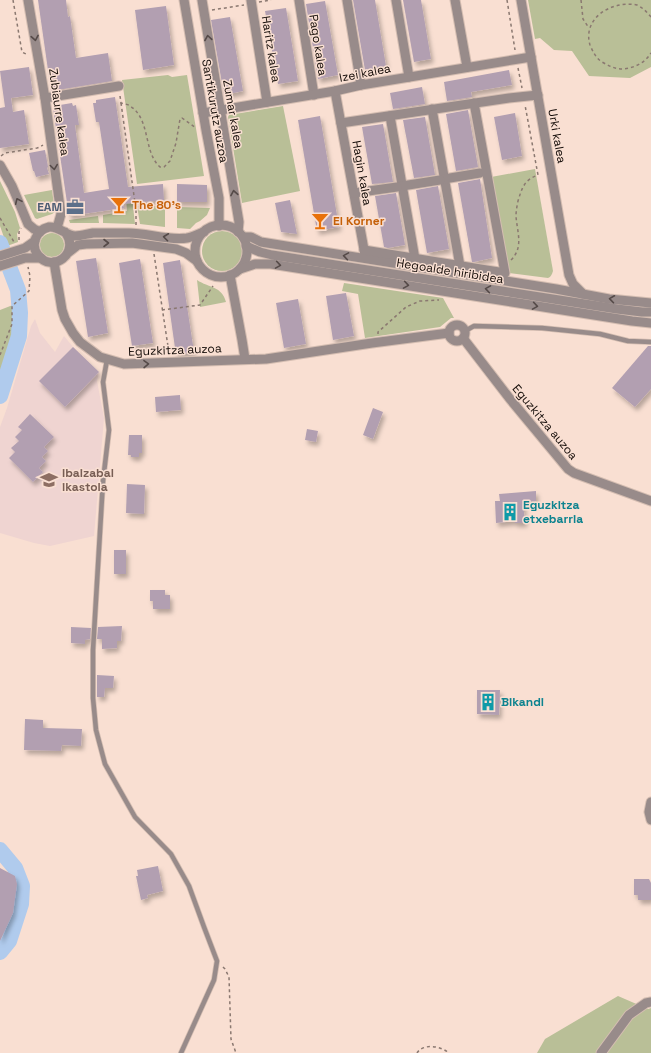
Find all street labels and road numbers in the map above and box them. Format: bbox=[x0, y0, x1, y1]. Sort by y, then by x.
street label: Pago kalea bbox=[305, 13, 331, 77]
street label: Haritz kalea bbox=[258, 15, 284, 84]
street label: Santikurutz auzoa bbox=[198, 58, 232, 164]
street label: Izei kalea bbox=[338, 60, 392, 86]
street label: Zubiaurre kalea bbox=[45, 67, 73, 157]
street label: Zumar kalea bbox=[219, 79, 247, 150]
street label: Urki kalea bbox=[544, 107, 570, 165]
street label: Hagin kalea bbox=[348, 139, 376, 207]
street label: Hegoalde hiribidea bbox=[395, 255, 505, 287]
street label: Eguzkitza auzoa bbox=[128, 340, 222, 360]
street label: Eguzkitza auzoa bbox=[509, 381, 581, 463]

